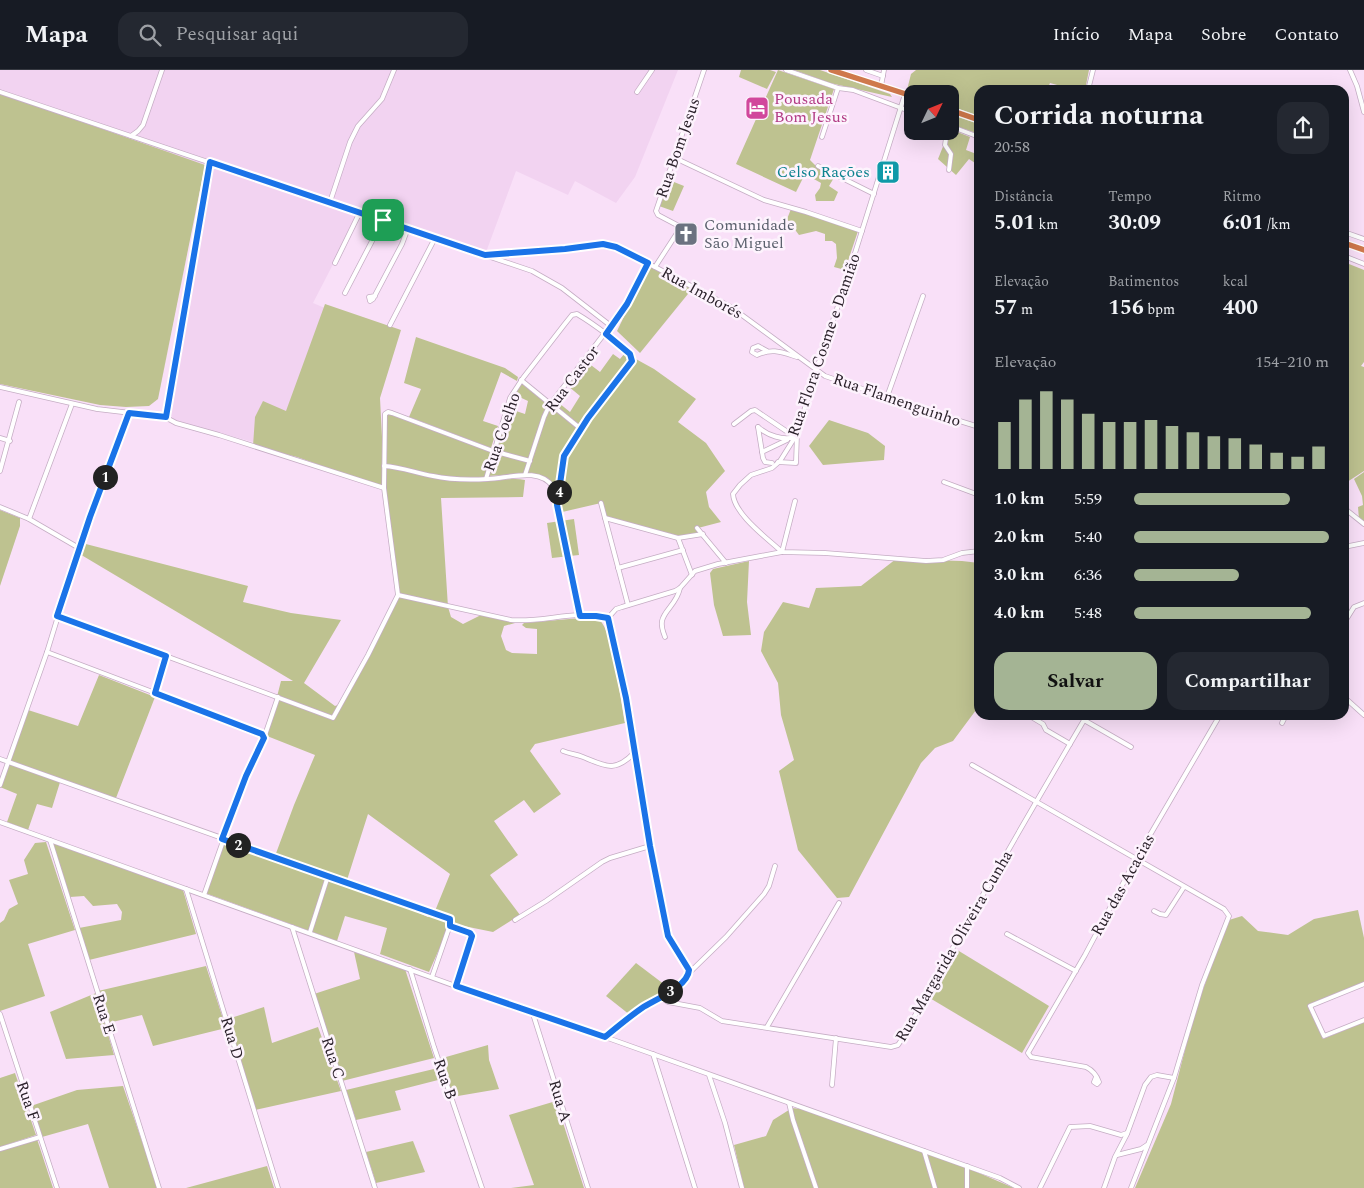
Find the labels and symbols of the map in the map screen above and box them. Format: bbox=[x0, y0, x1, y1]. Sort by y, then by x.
north arrow bbox=[904, 85, 959, 140]
place label: Pousada Bom Jesus bbox=[774, 87, 848, 129]
street label: Rua Bom Jesus bbox=[650, 94, 706, 202]
hotel icon: Pousada Bom Jesus bbox=[744, 95, 770, 121]
building icon: Celso Rações bbox=[875, 159, 901, 185]
place label: Celso Rações bbox=[777, 160, 870, 184]
pin bbox=[362, 199, 404, 241]
place label: Comunidade São Miguel bbox=[704, 213, 795, 255]
church icon: Comunidade São Miguel bbox=[673, 221, 699, 247]
street label: Rua Flora Cosme e Damião bbox=[781, 250, 867, 440]
street label: Rua Imborés bbox=[657, 261, 747, 325]
street label: Rua Castor bbox=[539, 341, 605, 417]
street label: Rua Flamenguinho bbox=[830, 367, 964, 433]
street label: Rua Coelho bbox=[477, 389, 527, 475]
pin: 1 bbox=[92, 464, 118, 490]
pin: 4 bbox=[546, 480, 572, 504]
street label: Rua das Acacias bbox=[1085, 829, 1161, 941]
pin: 2 bbox=[226, 832, 250, 858]
street label: Rua Margarida Oliveira Cunha bbox=[889, 846, 1019, 1046]
pin: 3 bbox=[658, 978, 682, 1004]
street label: Rua E bbox=[86, 990, 122, 1038]
street label: Rua D bbox=[214, 1014, 250, 1062]
street label: Rua C bbox=[315, 1034, 351, 1082]
street label: Rua B bbox=[427, 1055, 463, 1103]
street label: Rua A bbox=[542, 1077, 578, 1125]
street label: Rua F bbox=[10, 1078, 46, 1124]

